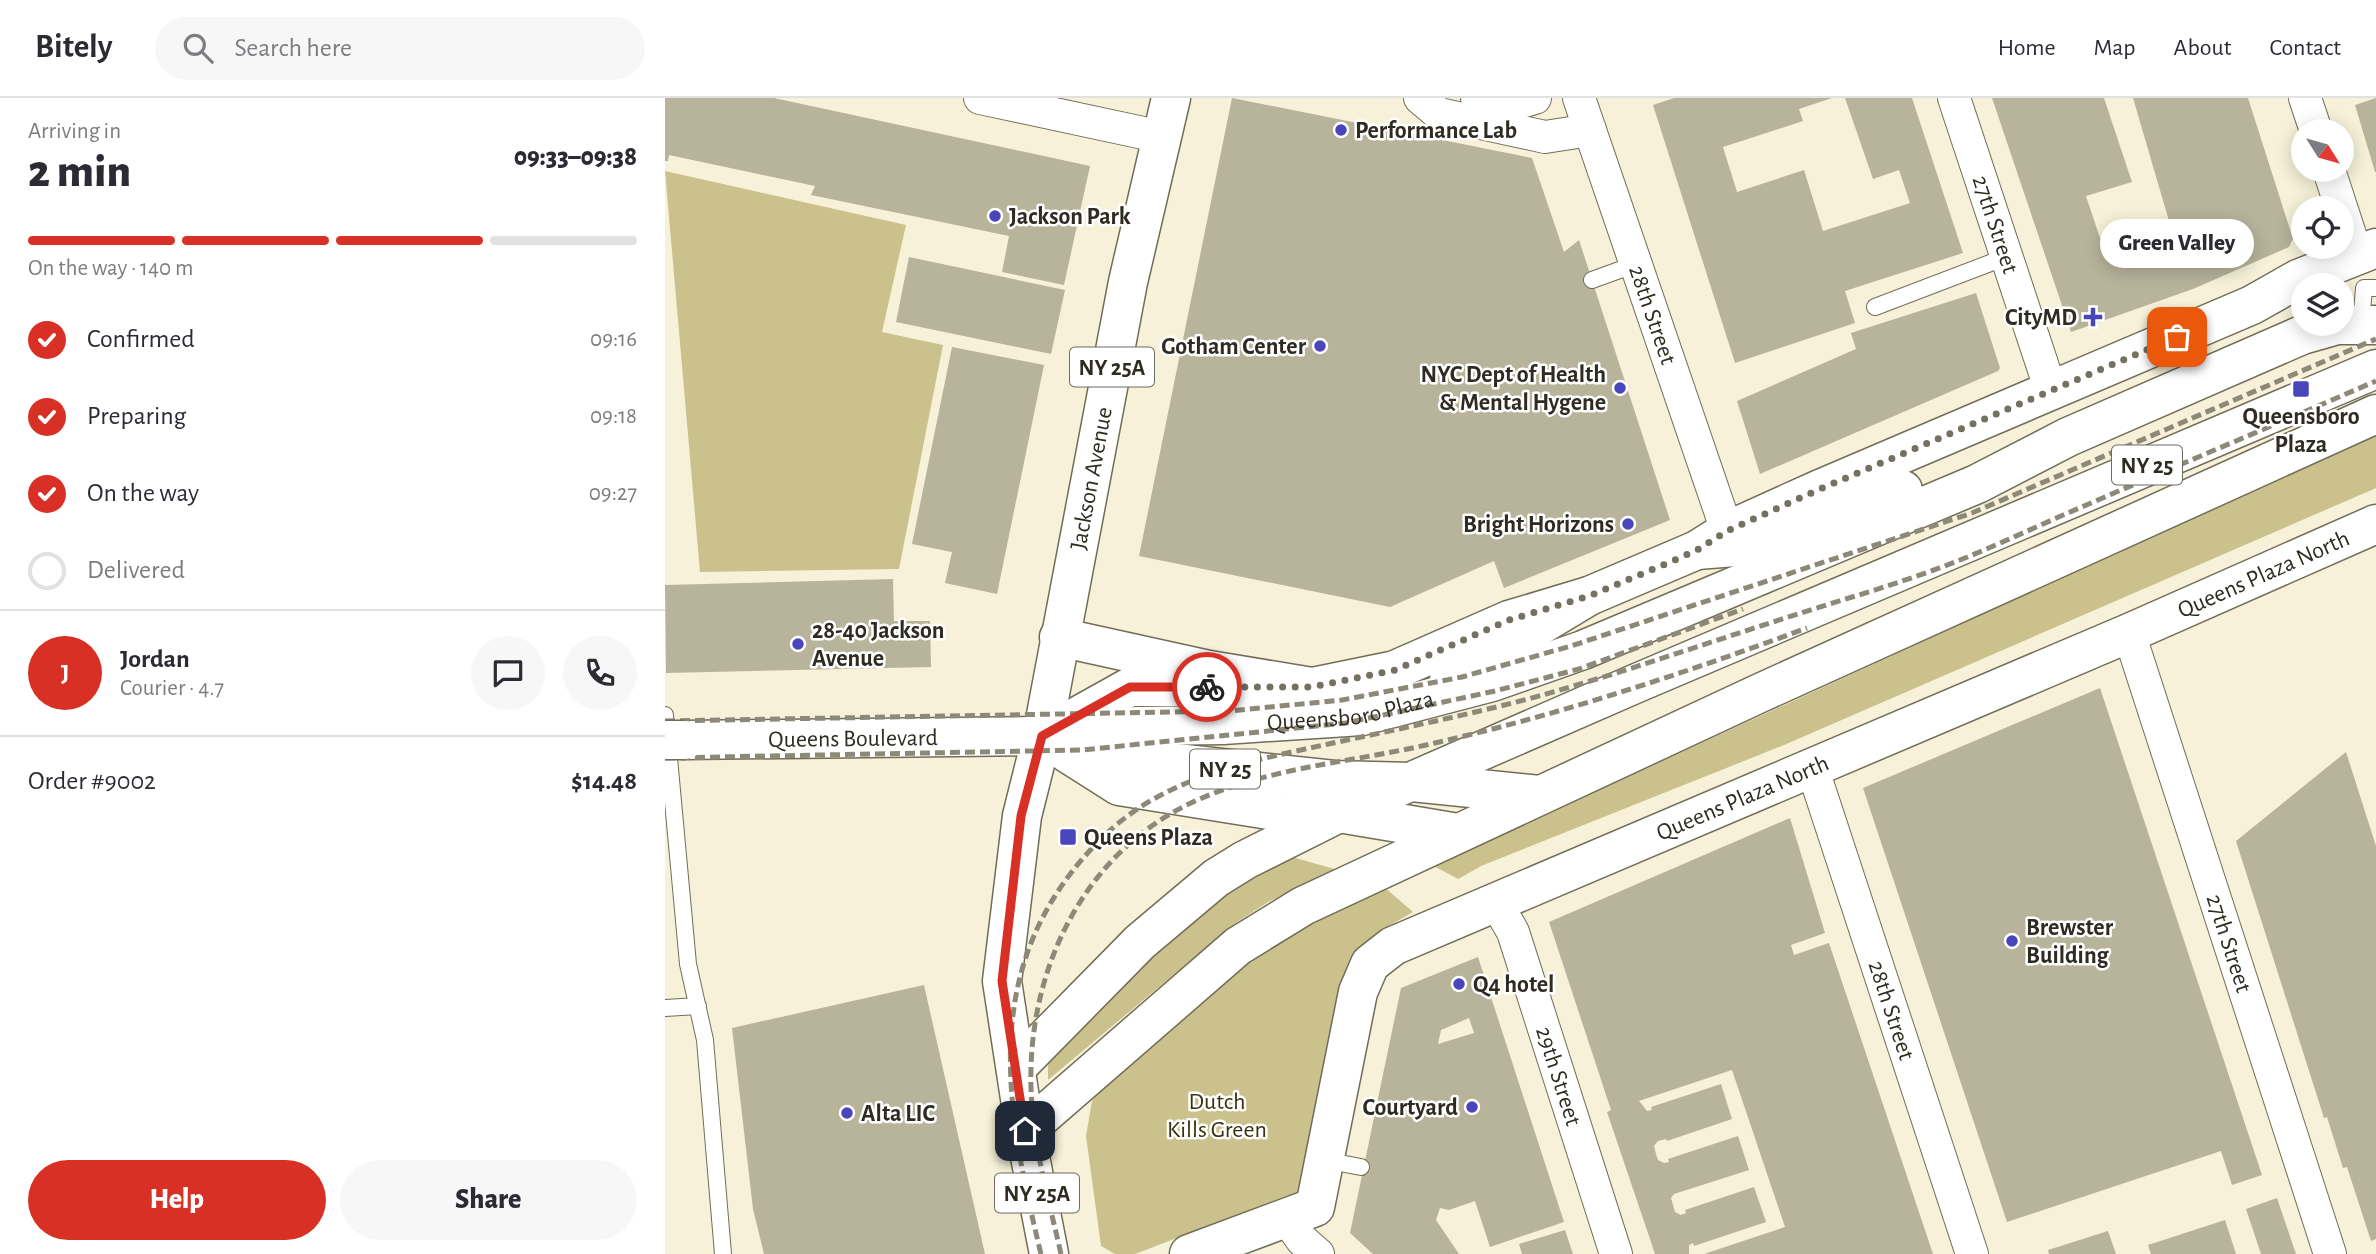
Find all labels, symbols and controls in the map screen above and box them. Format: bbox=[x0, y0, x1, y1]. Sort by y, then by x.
search box bbox=[155, 17, 645, 80]
icon: search bbox=[179, 29, 217, 67]
text: Bitely bbox=[35, 31, 113, 64]
text: Search here bbox=[235, 35, 352, 61]
text: Home bbox=[1998, 36, 2056, 60]
text: Map bbox=[2094, 36, 2136, 60]
text: About bbox=[2174, 36, 2231, 60]
text: Contact bbox=[2269, 36, 2341, 60]
place label: Performance Lab bbox=[1355, 119, 1517, 143]
north arrow bbox=[2291, 119, 2354, 182]
map controls bbox=[2291, 119, 2354, 336]
text: Arriving in bbox=[28, 120, 121, 143]
marker: Performance Lab bbox=[1333, 122, 1349, 138]
text: 09:33–09:38 bbox=[514, 144, 637, 170]
text: 2 min bbox=[28, 149, 131, 195]
street label: 27th Street bbox=[1967, 173, 2022, 277]
button: locate bbox=[2291, 196, 2354, 259]
place label: Jackson Park bbox=[1009, 205, 1131, 229]
marker: Jackson Park bbox=[987, 208, 1003, 224]
callout: Green Valley bbox=[2100, 218, 2254, 267]
text: Green Valley bbox=[2119, 232, 2235, 255]
text: On the way · 140 m bbox=[28, 257, 193, 280]
street label: 28th Street bbox=[1624, 262, 1680, 368]
button: layers bbox=[2291, 273, 2354, 336]
place label: CityMD bbox=[2005, 306, 2077, 330]
marker: CityMD bbox=[2083, 307, 2103, 327]
pin bbox=[2147, 307, 2207, 367]
icon: bag bbox=[2158, 318, 2196, 356]
icon: check bbox=[28, 321, 66, 359]
text: Confirmed bbox=[87, 326, 195, 352]
text: 09:16 bbox=[590, 328, 637, 351]
place label: Gotham Center bbox=[1161, 335, 1307, 359]
marker: Gotham Center bbox=[1312, 338, 1328, 354]
road number: NY 25A bbox=[1070, 348, 1154, 386]
place label: NYC Dept of Health & Mental Hygene bbox=[1421, 363, 1606, 415]
marker: Queensboro Plaza bbox=[2291, 379, 2311, 399]
marker: NYC Dept of Health & Mental Hygene bbox=[1612, 380, 1628, 396]
icon: check bbox=[28, 398, 66, 436]
text: Preparing bbox=[87, 403, 186, 429]
text: 09:18 bbox=[590, 405, 637, 428]
street label: Jackson Avenue bbox=[1067, 405, 1117, 552]
place label: Queensboro Plaza bbox=[2242, 405, 2360, 457]
road number: NY 25 bbox=[2112, 446, 2182, 484]
icon: check bbox=[28, 475, 66, 513]
text: On the way bbox=[87, 480, 199, 506]
text: 09:27 bbox=[589, 482, 637, 505]
place label: Bright Horizons bbox=[1463, 513, 1614, 537]
marker: Bright Horizons bbox=[1620, 516, 1636, 532]
street label: Queens Plaza North bbox=[2174, 526, 2353, 623]
text: Delivered bbox=[87, 557, 185, 583]
place label: 28-40 Jackson Avenue bbox=[812, 619, 944, 671]
button: chat bbox=[471, 636, 545, 710]
button: phone bbox=[563, 636, 637, 710]
marker: 28-40 Jackson Avenue bbox=[790, 636, 806, 652]
text: Jordan bbox=[120, 646, 190, 672]
courier bbox=[1172, 652, 1242, 722]
text: J bbox=[61, 660, 69, 686]
icon: bike bbox=[1188, 668, 1226, 706]
text: Courier · 4.7 bbox=[120, 677, 224, 700]
street label: Queensboro Plaza bbox=[1266, 687, 1437, 735]
street label: Queens Boulevard bbox=[768, 726, 938, 752]
road number: NY 25 bbox=[1190, 750, 1260, 789]
street label: Queens Plaza North bbox=[1653, 751, 1832, 846]
text: Order #9002 bbox=[28, 768, 156, 794]
text: $14.48 bbox=[571, 768, 637, 794]
place label: Queens Plaza bbox=[1084, 826, 1213, 850]
marker: Queens Plaza bbox=[1058, 827, 1078, 847]
street label: 27th Street bbox=[2201, 891, 2256, 996]
place label: Brewster Building bbox=[2026, 916, 2114, 968]
marker: Brewster Building bbox=[2004, 933, 2020, 949]
street label: 28th Street bbox=[1863, 958, 1919, 1063]
place label: Q4 hotel bbox=[1473, 973, 1554, 997]
marker: Q4 hotel bbox=[1451, 976, 1467, 992]
street label: 29th Street bbox=[1531, 1024, 1585, 1129]
park label: Dutch Kills Green bbox=[1167, 1090, 1267, 1142]
place label: Courtyard bbox=[1362, 1096, 1458, 1120]
marker: Courtyard bbox=[1464, 1099, 1480, 1115]
pin bbox=[995, 1101, 1055, 1161]
place label: Alta LIC bbox=[861, 1102, 935, 1126]
marker: Alta LIC bbox=[839, 1105, 855, 1121]
icon: home bbox=[1006, 1112, 1044, 1150]
button: Help bbox=[28, 1160, 326, 1240]
button: Share bbox=[340, 1160, 637, 1240]
road number: NY 25A bbox=[995, 1174, 1079, 1212]

